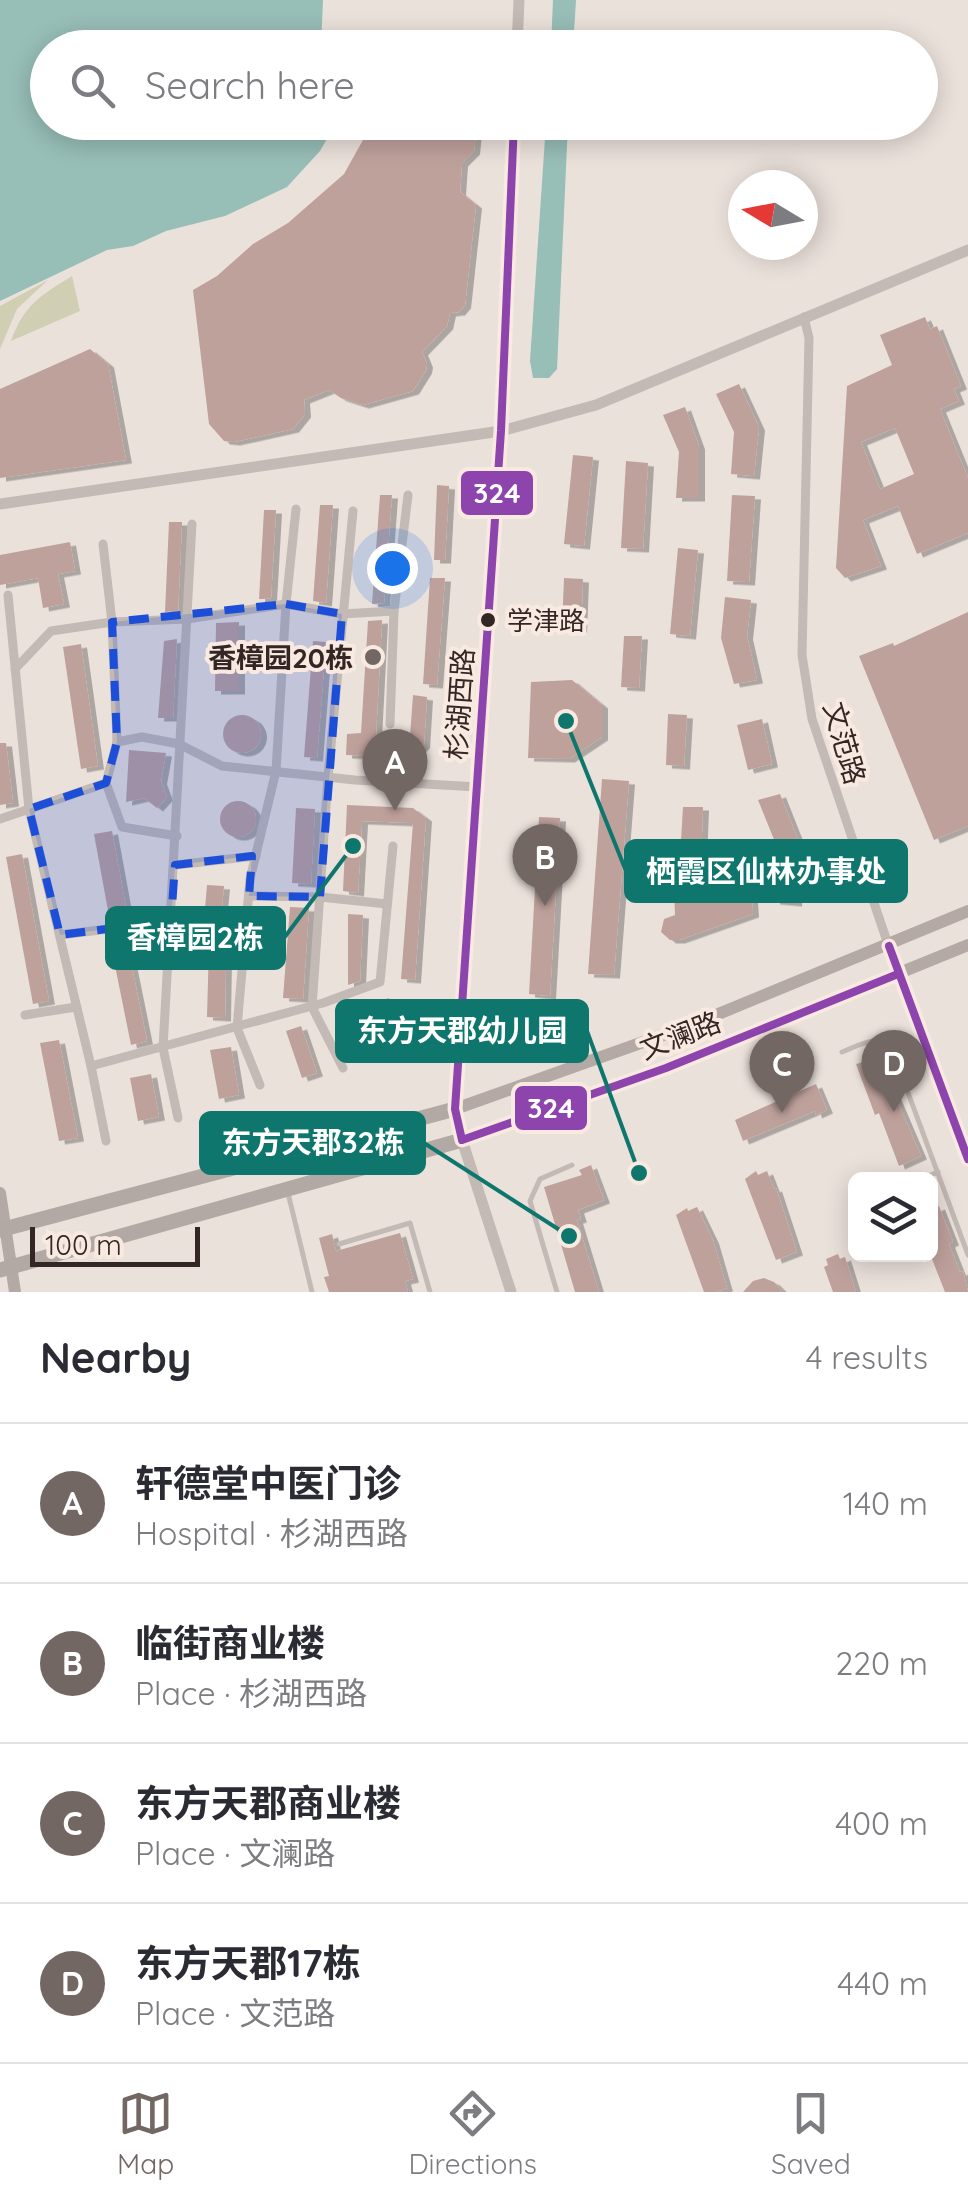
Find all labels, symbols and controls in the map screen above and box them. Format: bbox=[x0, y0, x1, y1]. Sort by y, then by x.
search box bbox=[30, 30, 938, 140]
icon: search bbox=[65, 58, 120, 113]
text: Search here bbox=[145, 61, 355, 109]
north arrow bbox=[728, 170, 818, 260]
line badge: 324 bbox=[459, 469, 535, 517]
text: 324 bbox=[473, 475, 521, 510]
your location bbox=[367, 543, 418, 594]
place label: 学津路 bbox=[507, 604, 585, 637]
marker: 学津路 bbox=[478, 610, 498, 630]
place label: 香樟园20栋 bbox=[208, 640, 353, 675]
marker: 香樟园20栋 bbox=[362, 646, 384, 668]
street label: 杉湖西路 bbox=[438, 647, 480, 761]
street label: 文范路 bbox=[817, 698, 873, 788]
pin: A bbox=[362, 728, 428, 811]
pin: B bbox=[512, 824, 578, 906]
callout: 栖霞区仙林办事处 bbox=[626, 841, 906, 901]
text: 栖霞区仙林办事处 bbox=[646, 852, 886, 890]
callout: 香樟园2栋 bbox=[107, 908, 284, 968]
text: 香樟园2栋 bbox=[126, 918, 264, 956]
callout: 东方天郡幼儿园 bbox=[337, 1001, 587, 1061]
street label: 文澜路 bbox=[635, 1004, 725, 1066]
text: 东方天郡幼儿园 bbox=[357, 1011, 567, 1049]
pin: C bbox=[750, 1030, 814, 1113]
pin: D bbox=[862, 1030, 926, 1112]
line badge: 324 bbox=[513, 1084, 589, 1132]
text: 324 bbox=[527, 1090, 575, 1125]
callout: 东方天郡32栋 bbox=[201, 1113, 424, 1173]
text: 东方天郡32栋 bbox=[221, 1123, 405, 1161]
map controls bbox=[848, 1172, 938, 1262]
button: layers bbox=[848, 1172, 938, 1262]
scale bar bbox=[30, 1222, 200, 1266]
text: 100 m bbox=[45, 1227, 122, 1262]
text: Nearby bbox=[40, 1331, 191, 1384]
text: 4 results bbox=[806, 1337, 928, 1377]
text: 轩德堂中医门诊 bbox=[135, 1459, 401, 1507]
text: A bbox=[62, 1483, 83, 1523]
text: 140 m bbox=[843, 1483, 928, 1523]
text: Hospital · 杉湖西路 bbox=[135, 1513, 408, 1553]
text: 临街商业楼 bbox=[135, 1619, 325, 1667]
text: B bbox=[62, 1643, 83, 1683]
text: 220 m bbox=[836, 1643, 928, 1683]
text: Place · 杉湖西路 bbox=[135, 1673, 367, 1713]
text: 东方天郡商业楼 bbox=[135, 1779, 401, 1827]
text: C bbox=[62, 1803, 83, 1843]
text: 400 m bbox=[835, 1803, 928, 1843]
text: Place · 文澜路 bbox=[135, 1833, 335, 1873]
text: 东方天郡17栋 bbox=[135, 1939, 361, 1987]
text: D bbox=[61, 1963, 84, 2003]
text: 440 m bbox=[837, 1963, 928, 2003]
text: Place · 文范路 bbox=[135, 1993, 335, 2033]
tab: Map bbox=[117, 2086, 174, 2181]
tab: Directions bbox=[408, 2086, 537, 2181]
tab: Saved bbox=[771, 2086, 851, 2181]

